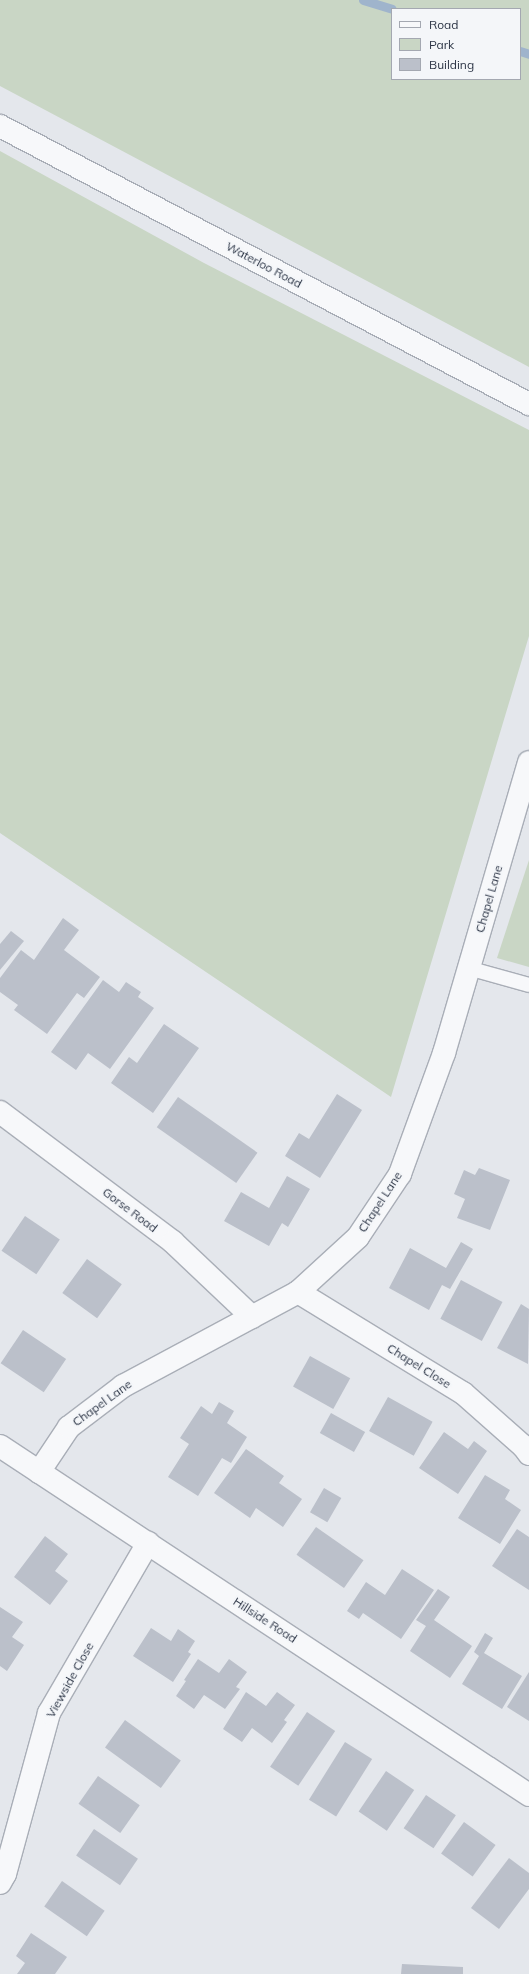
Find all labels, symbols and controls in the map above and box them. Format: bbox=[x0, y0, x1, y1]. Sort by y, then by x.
legend bbox=[391, 8, 521, 80]
text: Road bbox=[429, 17, 458, 32]
text: Park bbox=[429, 37, 454, 52]
text: Building bbox=[429, 57, 474, 72]
street label: Waterloo Road bbox=[224, 239, 304, 291]
street label: Chapel Lane bbox=[473, 864, 505, 934]
street label: Chapel Lane bbox=[355, 1169, 405, 1235]
street label: Gorse Road bbox=[100, 1185, 160, 1235]
street label: Chapel Close bbox=[384, 1341, 454, 1391]
street label: Chapel Lane bbox=[70, 1377, 134, 1429]
street label: Hillside Road bbox=[231, 1594, 299, 1646]
street label: Viewside Close bbox=[43, 1640, 97, 1720]

